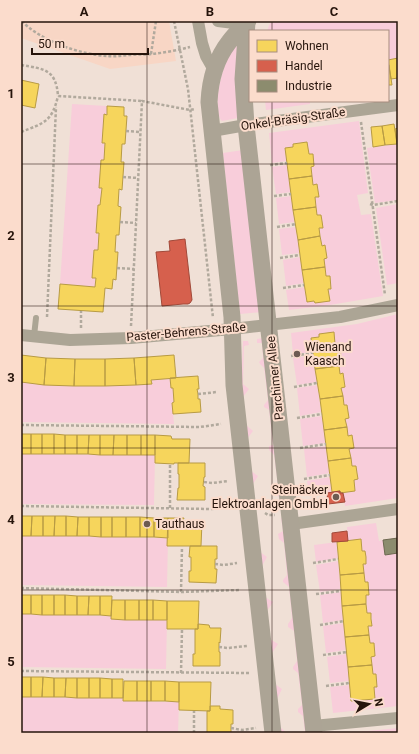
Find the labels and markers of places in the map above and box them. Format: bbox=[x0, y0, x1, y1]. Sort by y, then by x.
place label: Wienand Kaasch bbox=[305, 340, 351, 368]
marker: Wienand Kaasch bbox=[292, 349, 302, 359]
place label: Steinäcker Elektroanlagen GmbH bbox=[212, 483, 328, 511]
marker: Steinäcker Elektroanlagen GmbH bbox=[331, 492, 341, 502]
place label: Tauthaus bbox=[155, 517, 205, 531]
marker: Tauthaus bbox=[142, 519, 152, 529]

